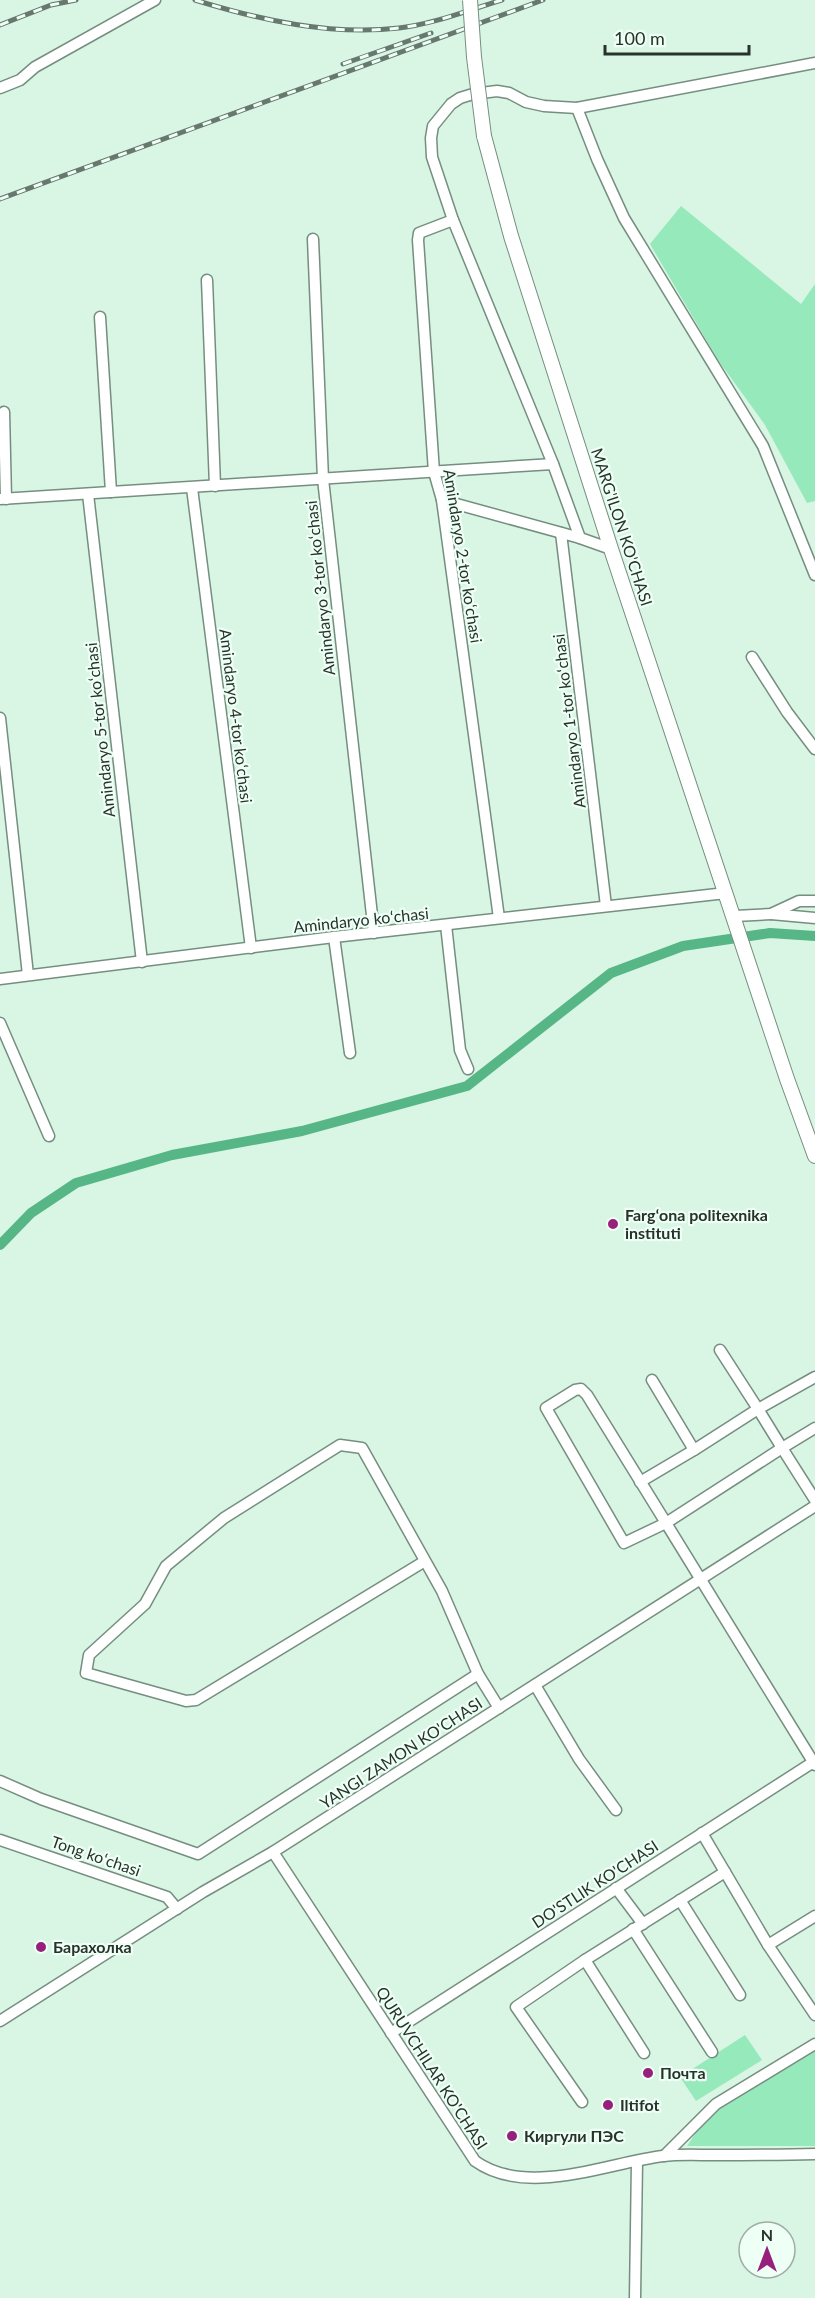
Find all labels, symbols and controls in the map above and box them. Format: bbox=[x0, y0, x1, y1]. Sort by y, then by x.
scale bar bbox=[605, 18, 749, 56]
text: 100 m bbox=[614, 27, 665, 49]
street label: MARG'ILON KO'CHASI bbox=[588, 446, 657, 608]
street label: Amindaryo 2-tor koʻchasi bbox=[440, 468, 487, 644]
street label: Amindaryo 3-tor koʻchasi bbox=[301, 500, 338, 676]
street label: Amindaryo 4-tor koʻchasi bbox=[216, 628, 257, 804]
street label: Amindaryo 1-tor koʻchasi bbox=[548, 633, 589, 809]
street label: Amindaryo 5-tor koʻchasi bbox=[81, 642, 118, 818]
street label: Amindaryo koʻchasi bbox=[292, 903, 430, 936]
place label: Fargʻona politexnika instituti bbox=[625, 1205, 768, 1242]
marker: Fargʻona politexnika instituti bbox=[606, 1217, 620, 1231]
street label: YANGI ZAMON KO'CHASI bbox=[316, 1693, 485, 1812]
street label: Tong koʻchasi bbox=[49, 1831, 143, 1880]
street label: DO'STLIK KO'CHASI bbox=[528, 1836, 661, 1931]
place label: Барахолка bbox=[53, 1937, 132, 1956]
marker: Барахолка bbox=[34, 1940, 48, 1954]
street label: QURUVCHILAR KO'CHASI bbox=[373, 1983, 492, 2153]
place label: Почта bbox=[660, 2063, 706, 2082]
marker: Почта bbox=[641, 2066, 655, 2080]
place label: Iltifot bbox=[620, 2095, 659, 2114]
marker: Iltifot bbox=[601, 2098, 615, 2112]
place label: Киргули ПЭС bbox=[524, 2126, 624, 2145]
marker: Киргули ПЭС bbox=[505, 2129, 519, 2143]
north arrow bbox=[737, 2220, 797, 2280]
text: N bbox=[761, 2225, 773, 2244]

